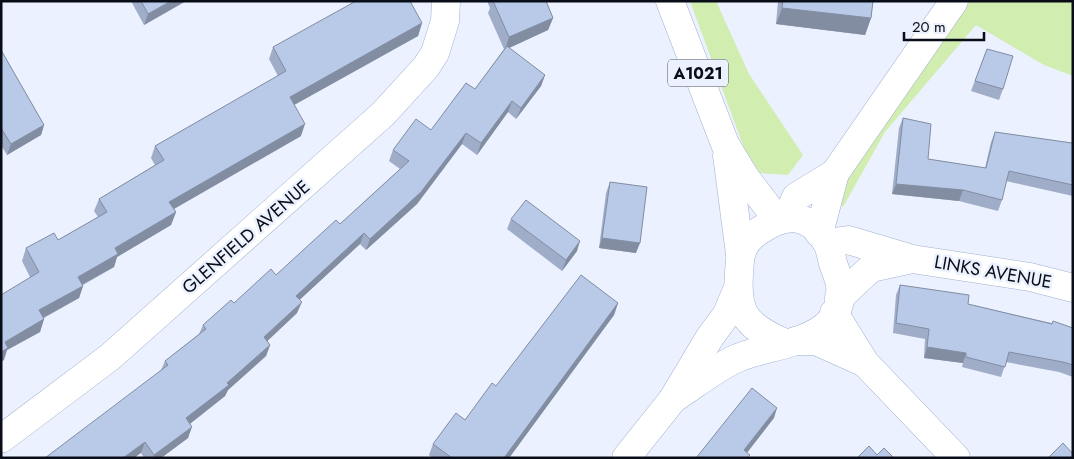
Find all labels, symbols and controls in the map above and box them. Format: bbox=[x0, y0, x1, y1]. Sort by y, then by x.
scale bar bbox=[904, 10, 984, 42]
text: 20 m bbox=[912, 16, 946, 38]
road number: A1021 bbox=[668, 59, 728, 86]
street label: GLENFIELD AVENUE bbox=[176, 174, 316, 300]
street label: LINKS AVENUE bbox=[932, 249, 1054, 295]

